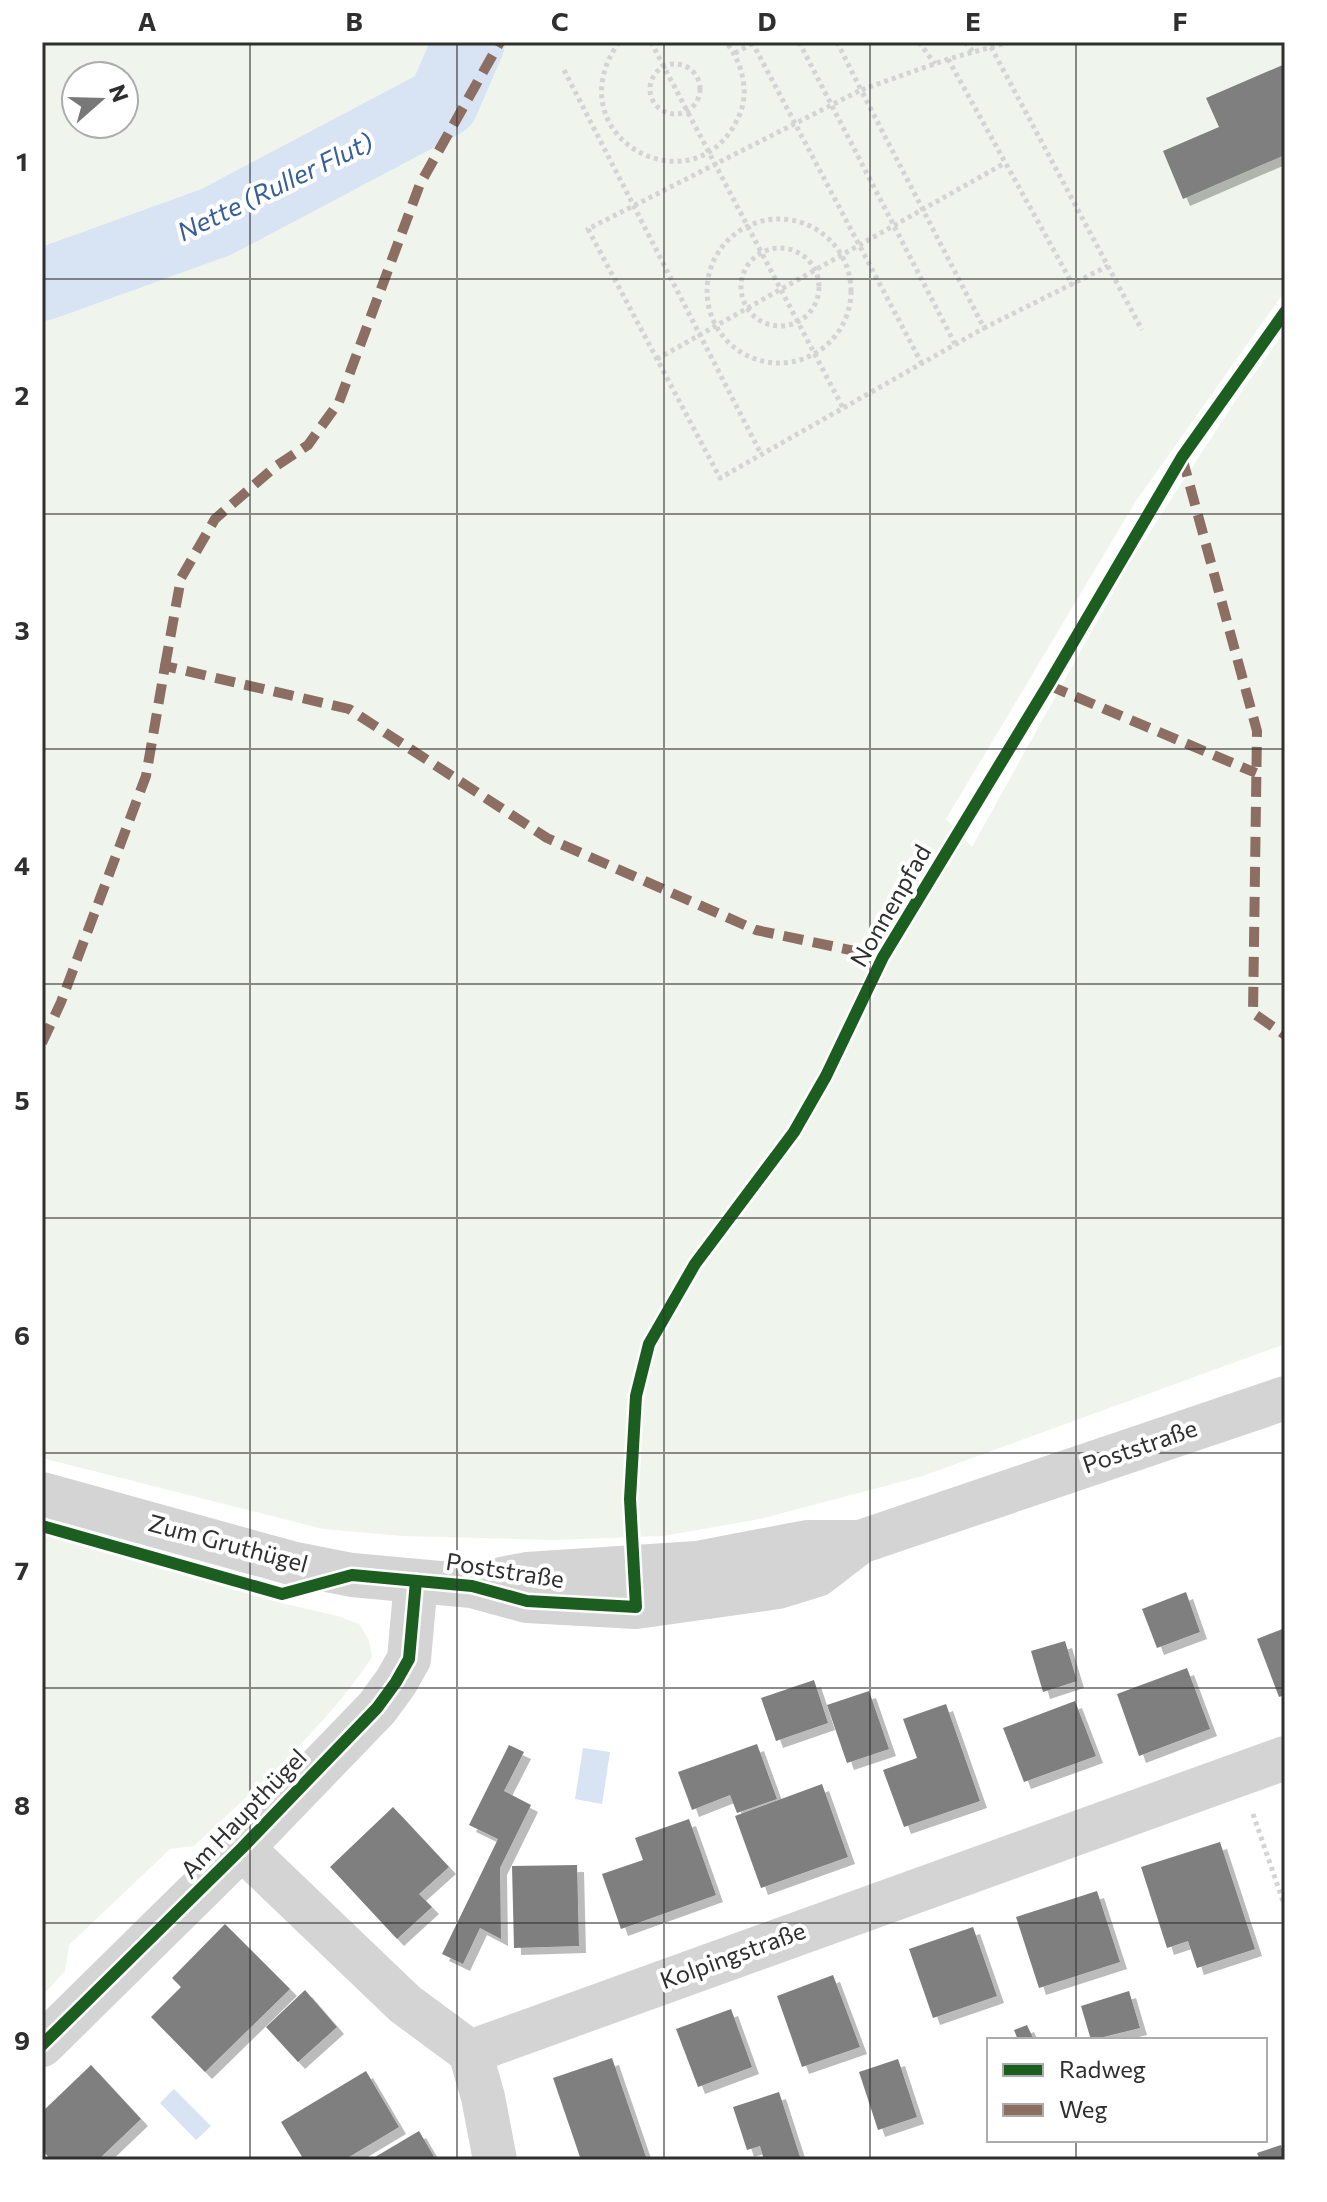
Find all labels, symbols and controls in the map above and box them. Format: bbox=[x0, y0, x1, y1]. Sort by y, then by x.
text: A bbox=[138, 5, 157, 36]
text: B bbox=[345, 5, 363, 36]
text: C bbox=[551, 5, 569, 36]
text: D bbox=[757, 5, 777, 36]
text: E bbox=[965, 5, 981, 36]
text: F bbox=[1172, 5, 1188, 36]
north arrow bbox=[60, 60, 140, 140]
text: N bbox=[104, 81, 135, 105]
water label: Nette (Ruller Flut) bbox=[171, 125, 377, 246]
text: 1 bbox=[16, 145, 28, 176]
text: 2 bbox=[15, 379, 29, 410]
text: 3 bbox=[14, 614, 30, 645]
street label: Nonnenpfad bbox=[843, 839, 936, 971]
text: 4 bbox=[14, 849, 30, 880]
text: 5 bbox=[14, 1084, 30, 1115]
text: 6 bbox=[14, 1319, 30, 1350]
street label: Poststraße bbox=[1078, 1412, 1201, 1479]
street label: Zum Gruthügel bbox=[145, 1507, 311, 1578]
street label: Poststraße bbox=[444, 1546, 566, 1593]
text: 7 bbox=[15, 1554, 29, 1585]
street label: Am Haupthügel bbox=[174, 1742, 312, 1884]
text: 8 bbox=[14, 1789, 30, 1820]
street label: Kolpingstraße bbox=[656, 1915, 809, 1994]
text: 9 bbox=[14, 2024, 30, 2055]
legend bbox=[987, 2038, 1267, 2142]
text: Radweg bbox=[1059, 2054, 1146, 2083]
text: Weg bbox=[1059, 2094, 1107, 2123]

